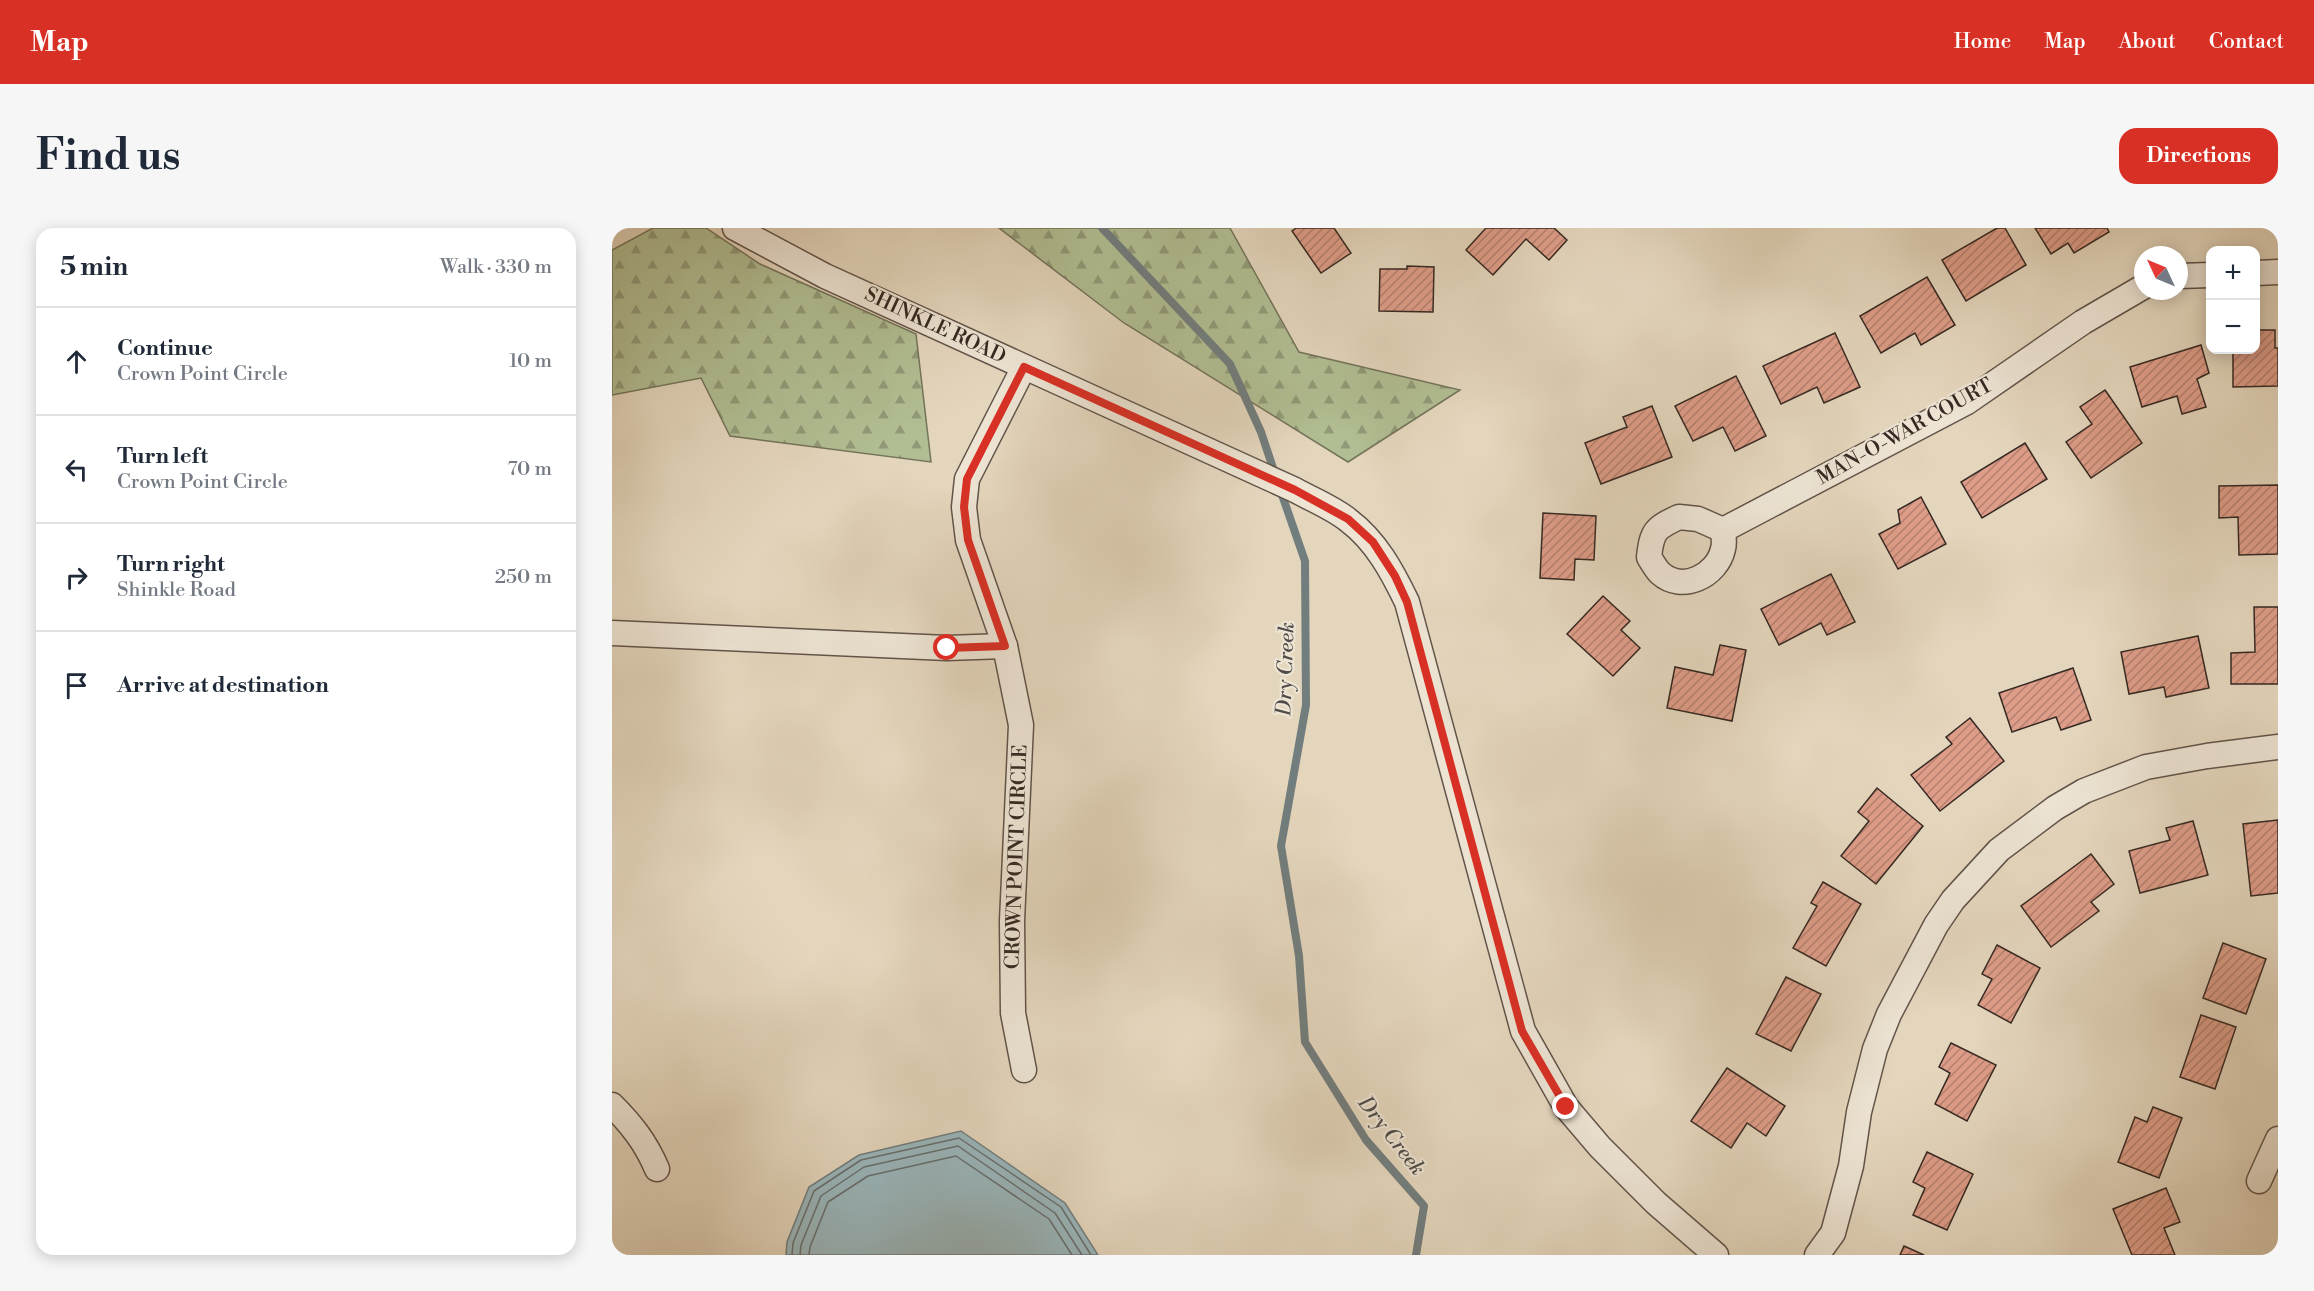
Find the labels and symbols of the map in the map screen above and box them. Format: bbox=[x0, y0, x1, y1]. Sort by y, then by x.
north arrow bbox=[2134, 246, 2188, 300]
street label: SHINKLE ROAD bbox=[860, 282, 1010, 370]
street label: MAN-O-WAR COURT bbox=[1813, 373, 1997, 491]
water label: Dry Creek bbox=[1271, 622, 1301, 717]
route start bbox=[933, 634, 959, 660]
street label: CROWN POINT CIRCLE bbox=[1001, 744, 1033, 970]
water label: Dry Creek bbox=[1351, 1090, 1430, 1181]
route end bbox=[1552, 1093, 1578, 1119]

